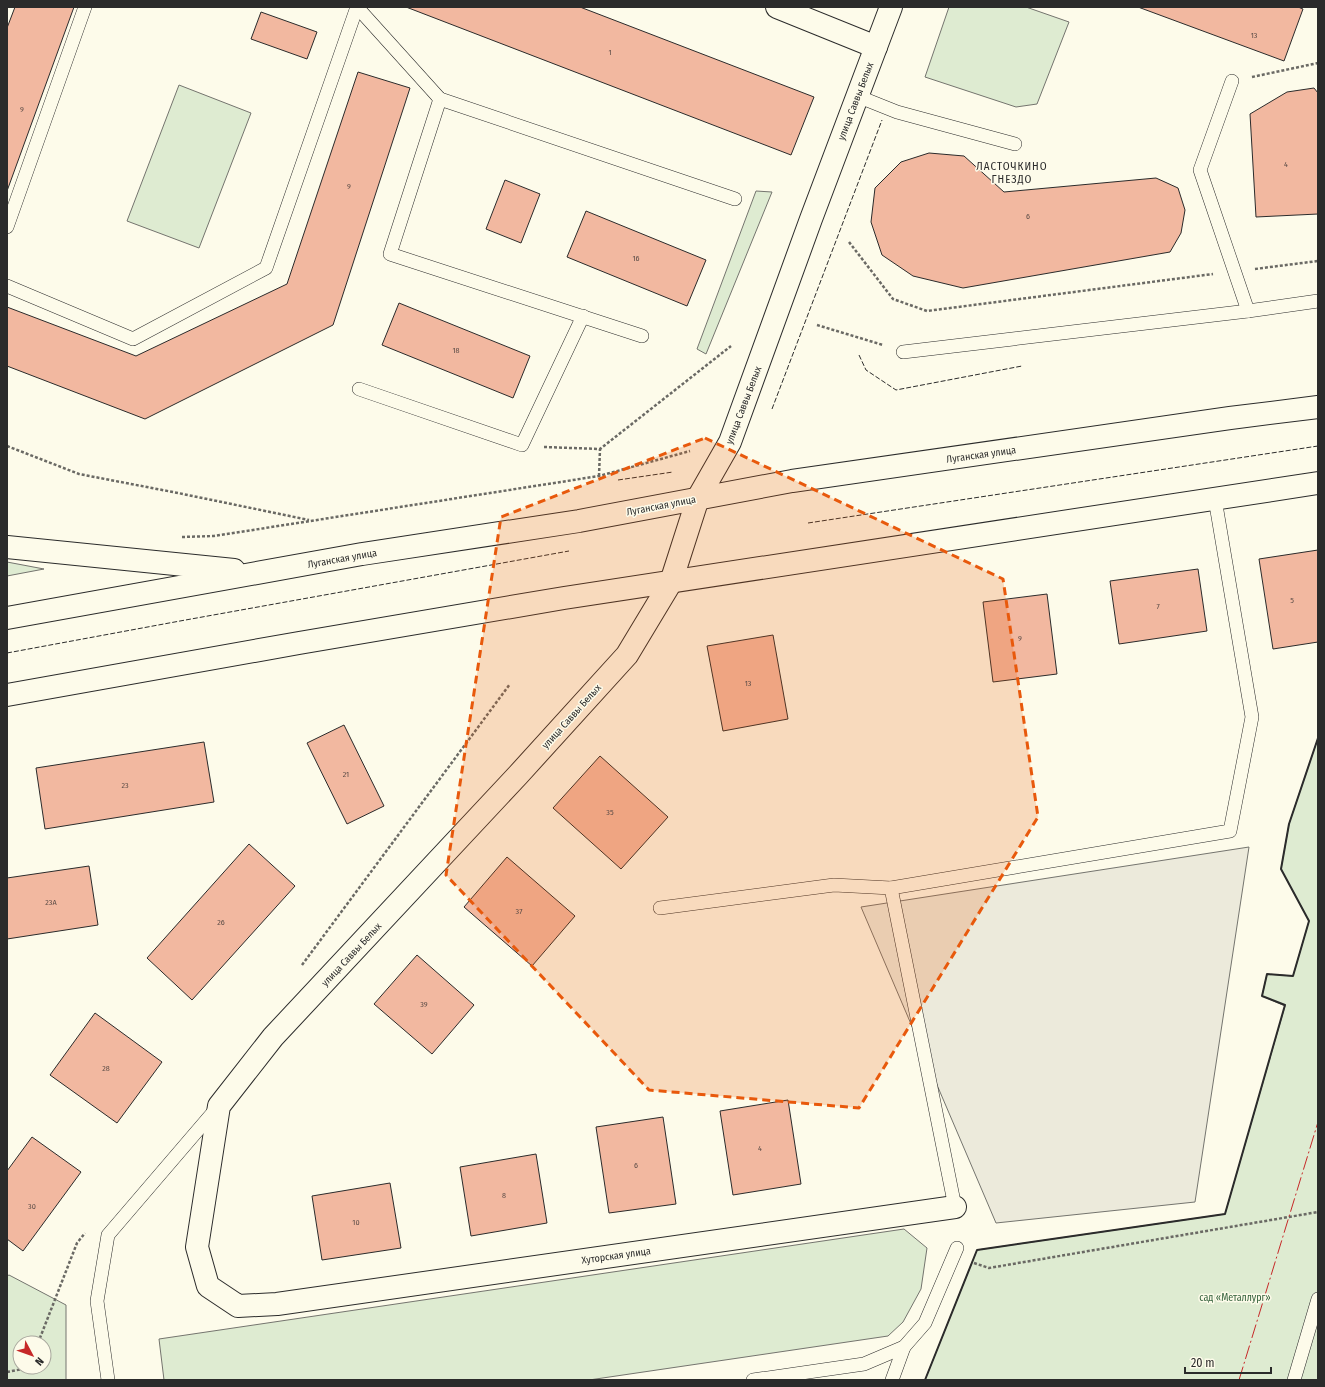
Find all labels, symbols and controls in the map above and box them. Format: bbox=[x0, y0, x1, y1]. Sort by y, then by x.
house number: 13 bbox=[1251, 31, 1258, 40]
house number: 1 bbox=[608, 48, 612, 57]
street label: улица Саввы Белых bbox=[836, 60, 877, 142]
house number: 9 bbox=[20, 105, 24, 114]
district label: ЛАСТОЧКИНО ГНЕЗДО bbox=[976, 160, 1048, 186]
house number: 4 bbox=[1284, 160, 1288, 169]
house number: 9 bbox=[347, 182, 351, 191]
house number: 6 bbox=[1026, 212, 1030, 221]
house number: 16 bbox=[632, 254, 640, 263]
house number: 18 bbox=[452, 346, 460, 355]
street label: улица Саввы Белых bbox=[724, 364, 765, 446]
street label: Луганская улица bbox=[946, 444, 1017, 466]
street label: Луганская улица bbox=[626, 493, 697, 519]
street label: Луганская улица bbox=[307, 547, 378, 571]
house number: 5 bbox=[1290, 596, 1294, 605]
house number: 7 bbox=[1156, 602, 1160, 611]
house number: 9 bbox=[1018, 634, 1022, 643]
house number: 13 bbox=[745, 679, 752, 688]
street label: улица Саввы Белых bbox=[540, 682, 604, 751]
house number: 21 bbox=[343, 770, 349, 779]
house number: 23 bbox=[121, 781, 129, 790]
house number: 35 bbox=[606, 808, 614, 817]
house number: 23А bbox=[45, 898, 57, 907]
house number: 37 bbox=[516, 907, 523, 916]
house number: 26 bbox=[217, 918, 225, 927]
street label: улица Саввы Белых bbox=[319, 920, 385, 989]
house number: 39 bbox=[420, 1000, 428, 1009]
house number: 28 bbox=[102, 1064, 110, 1073]
house number: 4 bbox=[758, 1144, 762, 1153]
house number: 6 bbox=[634, 1161, 638, 1170]
house number: 8 bbox=[502, 1191, 506, 1200]
house number: 30 bbox=[28, 1202, 36, 1211]
house number: 10 bbox=[352, 1218, 360, 1227]
street label: Хуторская улица bbox=[581, 1245, 652, 1267]
park label: сад «Металлург» bbox=[1199, 1292, 1271, 1304]
north arrow bbox=[12, 1335, 52, 1375]
scale bar bbox=[1185, 1349, 1271, 1375]
text: N bbox=[32, 1354, 46, 1368]
text: 20 m bbox=[1191, 1356, 1215, 1370]

